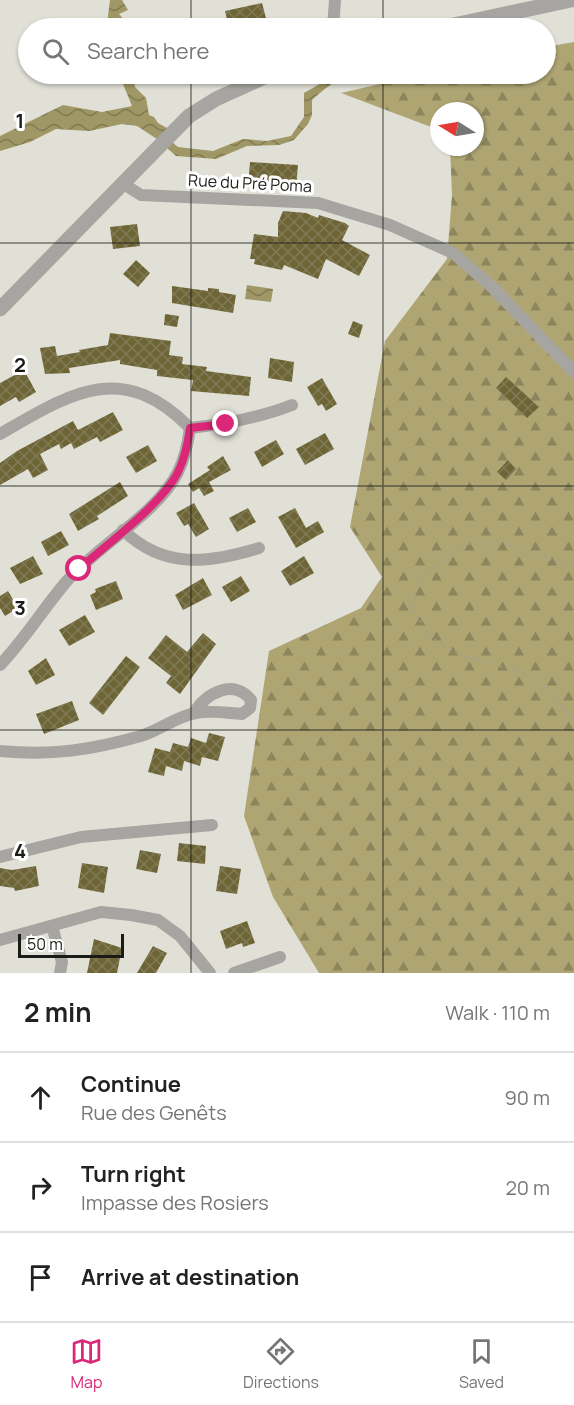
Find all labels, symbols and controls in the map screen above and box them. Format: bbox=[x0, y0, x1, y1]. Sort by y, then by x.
search box bbox=[18, 18, 556, 84]
icon: search bbox=[39, 35, 72, 68]
text: Search here bbox=[87, 36, 209, 66]
north arrow bbox=[430, 102, 484, 156]
text: 1 bbox=[16, 107, 24, 134]
street label: Rue du Pré Poma bbox=[188, 169, 312, 197]
text: 2 bbox=[14, 351, 26, 378]
route end bbox=[212, 410, 238, 436]
route start bbox=[65, 555, 91, 581]
text: 3 bbox=[14, 594, 26, 621]
text: 4 bbox=[14, 837, 26, 864]
scale bar bbox=[18, 931, 124, 958]
text: 50 m bbox=[27, 933, 63, 955]
text: 2 min bbox=[24, 994, 92, 1030]
text: Walk · 110 m bbox=[445, 999, 550, 1026]
text: Continue bbox=[81, 1069, 181, 1099]
icon: ahead bbox=[24, 1081, 57, 1114]
text: 90 m bbox=[504, 1084, 550, 1111]
text: Rue des Genêts bbox=[81, 1099, 227, 1126]
text: Turn right bbox=[81, 1159, 186, 1189]
icon: right bbox=[24, 1171, 57, 1204]
text: 20 m bbox=[505, 1174, 550, 1201]
text: Impasse des Rosiers bbox=[81, 1189, 269, 1216]
icon: arrive bbox=[24, 1261, 57, 1294]
text: Arrive at destination bbox=[81, 1262, 299, 1292]
tab: Map bbox=[70, 1335, 103, 1393]
tab: Directions bbox=[243, 1335, 319, 1393]
tab: Saved bbox=[459, 1335, 504, 1393]

